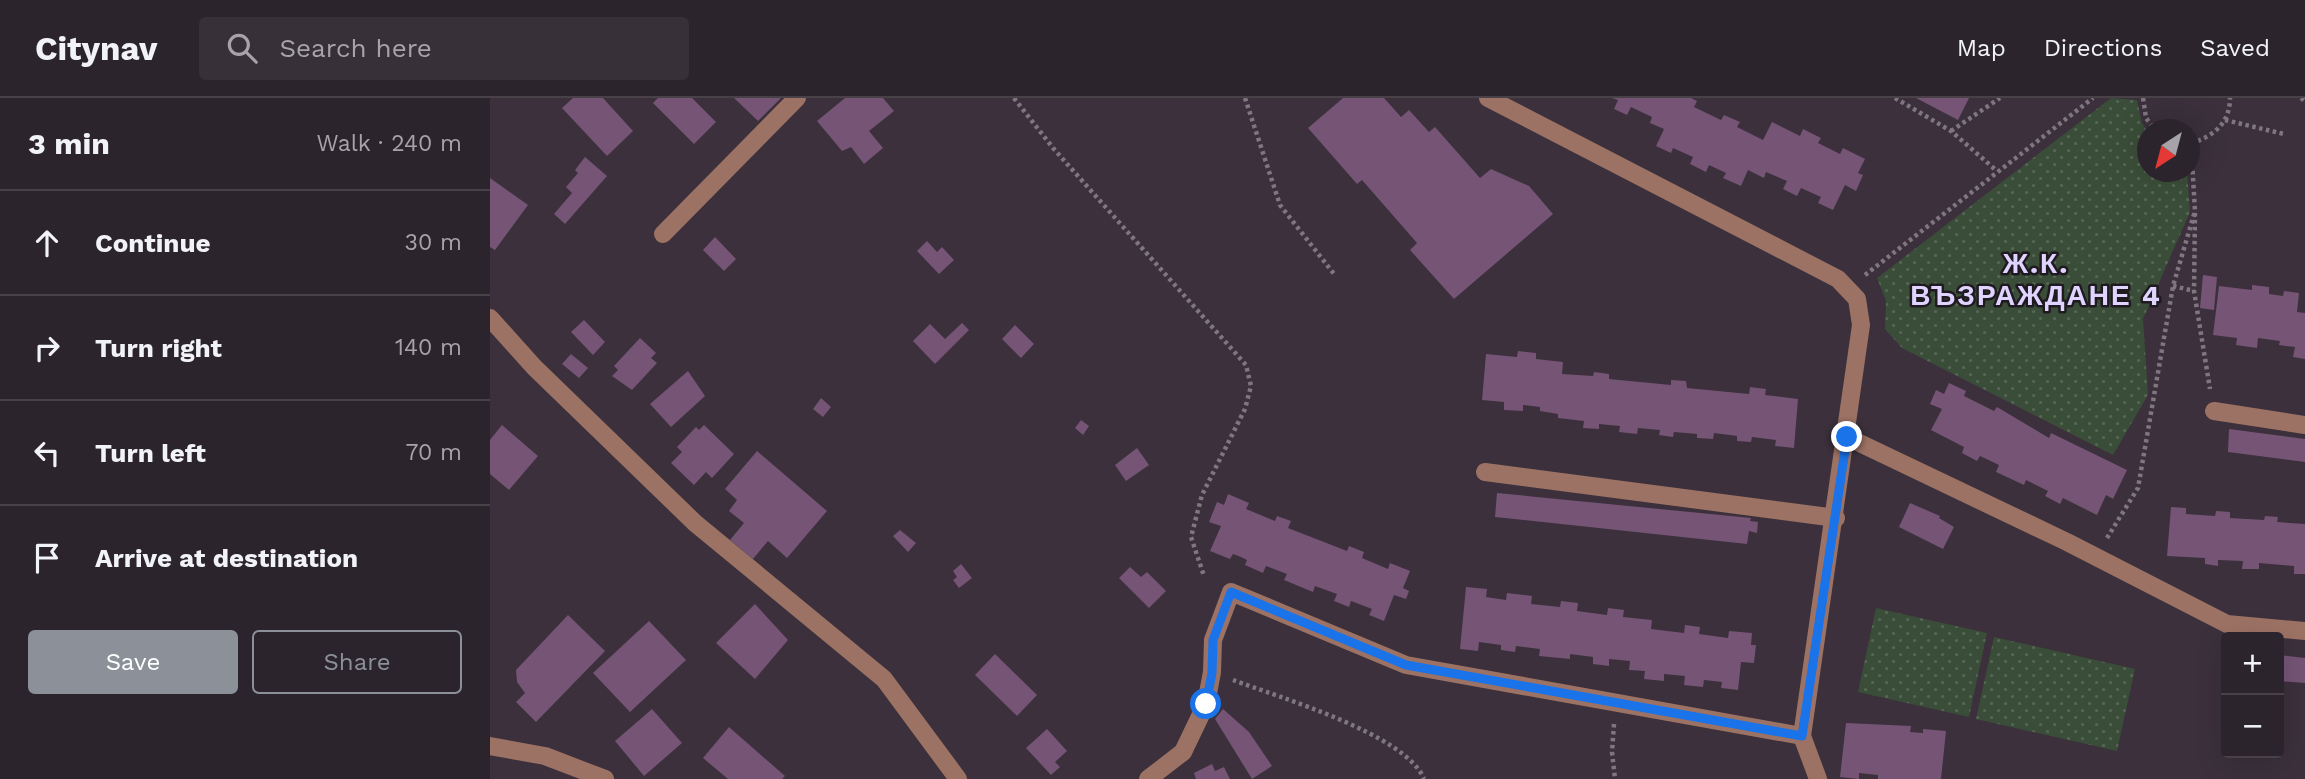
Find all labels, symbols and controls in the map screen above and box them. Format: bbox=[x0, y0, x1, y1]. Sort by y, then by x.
search box bbox=[199, 17, 689, 80]
text: Citynav bbox=[35, 29, 157, 68]
icon: search bbox=[223, 29, 261, 67]
text: Search here bbox=[279, 33, 432, 63]
text: Map bbox=[1957, 34, 2006, 62]
text: Directions bbox=[2044, 34, 2162, 62]
text: Saved bbox=[2200, 34, 2270, 62]
north arrow bbox=[2137, 119, 2200, 182]
text: 3 min bbox=[28, 126, 110, 161]
text: Walk · 240 m bbox=[317, 130, 462, 157]
icon: ahead bbox=[28, 224, 66, 262]
text: Continue bbox=[95, 228, 211, 258]
text: 30 m bbox=[405, 229, 462, 256]
district label: Ж.К. ВЪЗРАЖДАНЕ 4 bbox=[1910, 247, 2162, 312]
icon: right bbox=[28, 329, 66, 367]
text: Turn right bbox=[95, 333, 222, 363]
text: 140 m bbox=[395, 334, 462, 361]
route end bbox=[1831, 421, 1862, 452]
icon: left bbox=[28, 434, 66, 472]
text: Turn left bbox=[95, 438, 206, 468]
text: 70 m bbox=[405, 439, 462, 466]
icon: arrive bbox=[28, 539, 66, 577]
text: Arrive at destination bbox=[95, 543, 358, 573]
button: Save bbox=[28, 630, 238, 694]
button: Share bbox=[252, 630, 462, 694]
map controls bbox=[2221, 632, 2284, 758]
button: + bbox=[2221, 632, 2284, 695]
route start bbox=[1190, 688, 1221, 719]
button: − bbox=[2221, 695, 2284, 758]

